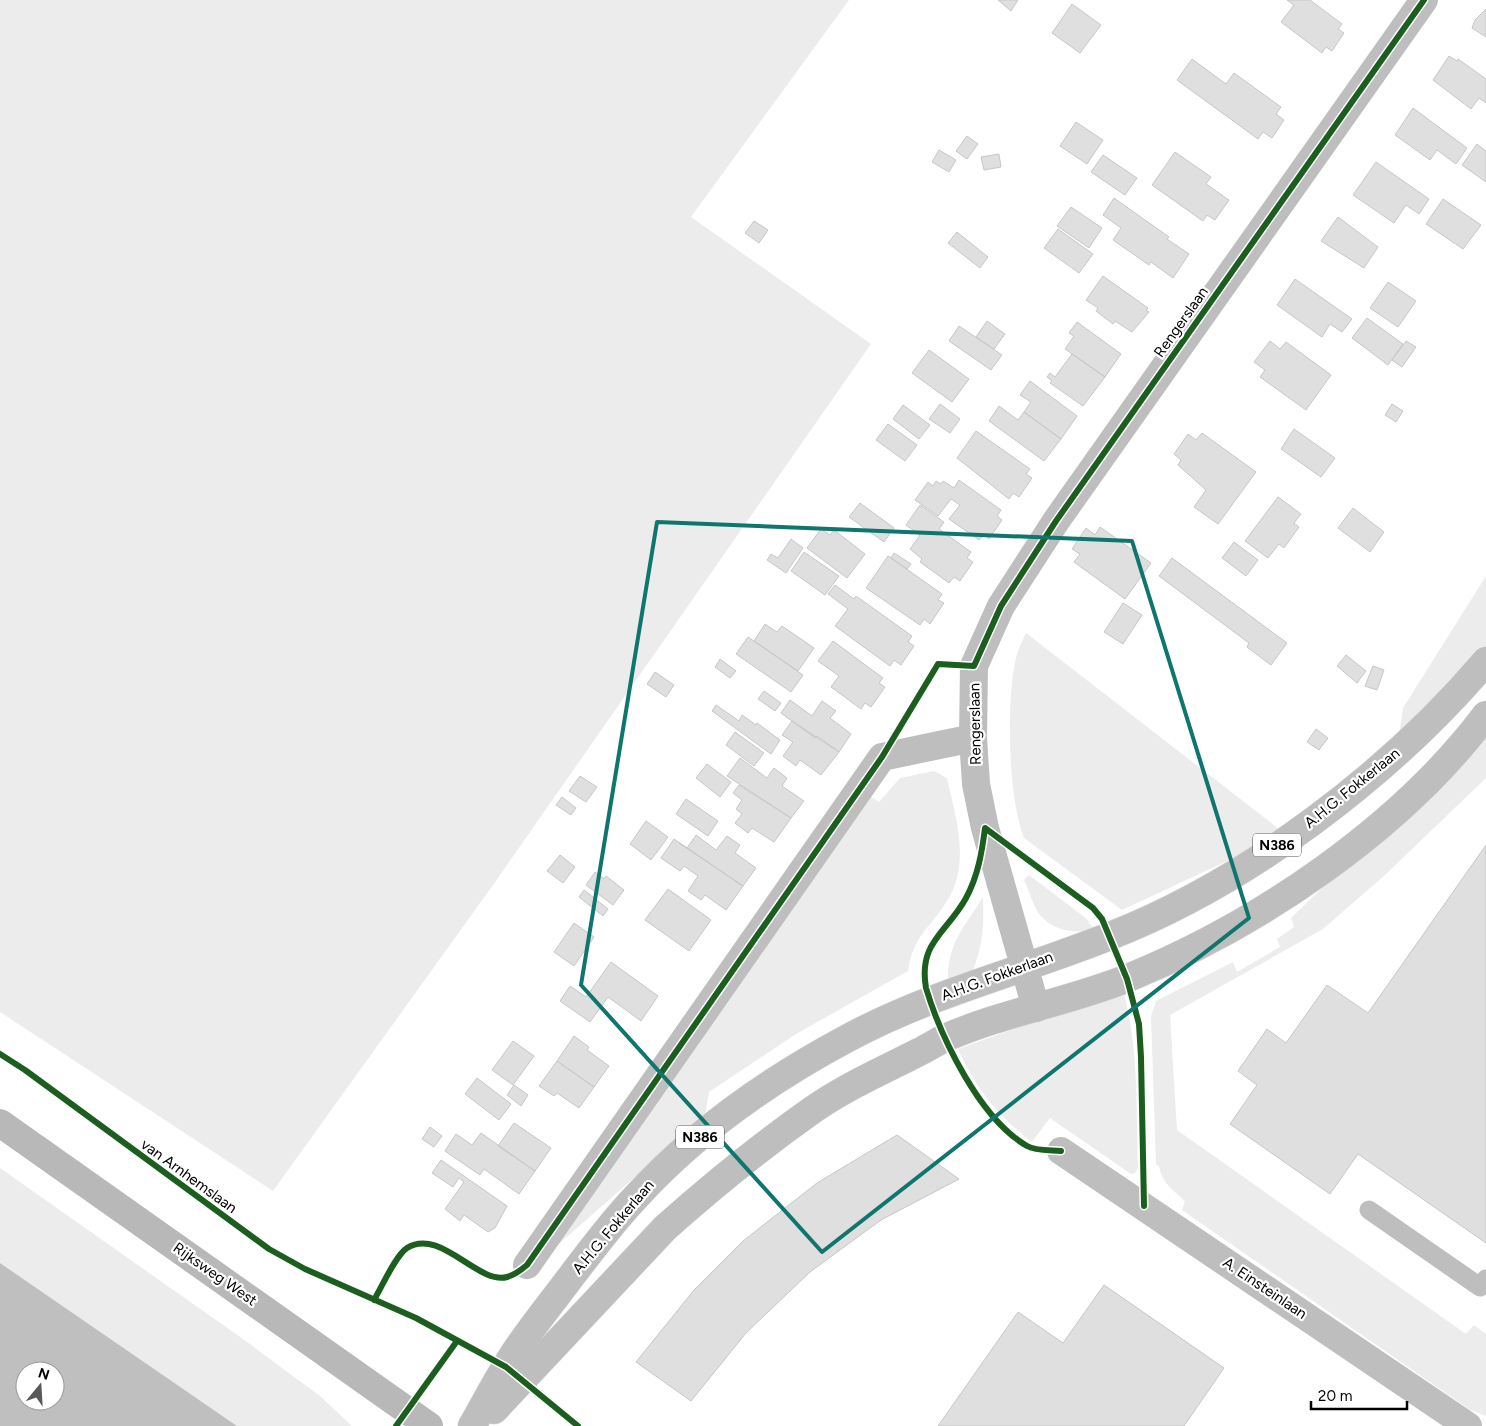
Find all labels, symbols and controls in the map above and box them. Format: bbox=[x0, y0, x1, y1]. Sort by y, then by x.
street label: Rengerslaan bbox=[1150, 283, 1212, 361]
street label: Rengerslaan bbox=[965, 683, 985, 765]
street label: A.H.G. Fokkerlaan bbox=[1301, 744, 1403, 832]
road number: N386 bbox=[1253, 834, 1301, 856]
street label: A.H.G. Fokkerlaan bbox=[939, 947, 1055, 1005]
road number: N386 bbox=[676, 1126, 724, 1148]
street label: van Arnhemslaan bbox=[138, 1135, 240, 1217]
street label: A.H.G. Fokkerlaan bbox=[568, 1176, 658, 1278]
street label: Rijksweg West bbox=[170, 1238, 261, 1310]
street label: A. Einsteinlaan bbox=[1220, 1253, 1310, 1323]
north arrow bbox=[15, 1361, 65, 1411]
text: N bbox=[36, 1364, 52, 1384]
scale bar bbox=[1311, 1378, 1407, 1410]
text: 20 m bbox=[1318, 1387, 1352, 1405]

